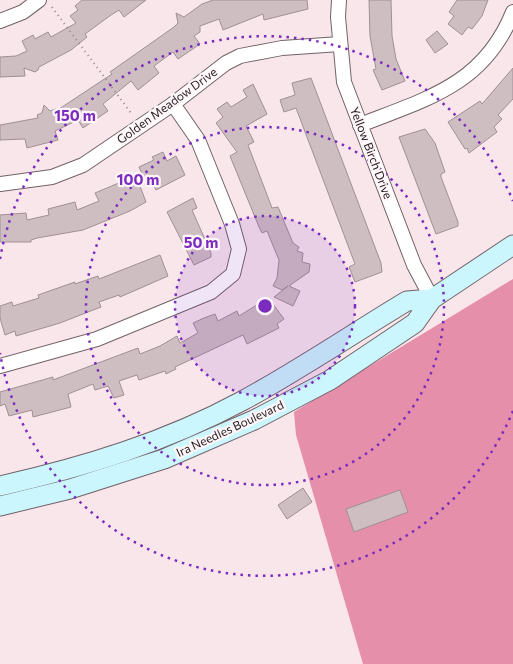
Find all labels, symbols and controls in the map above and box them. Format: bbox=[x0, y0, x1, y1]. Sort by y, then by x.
street label: Golden Meadow Drive bbox=[114, 64, 219, 146]
street label: Yellow Birch Drive bbox=[348, 105, 396, 201]
text: 150 m bbox=[54, 106, 96, 124]
text: 100 m bbox=[117, 170, 159, 188]
text: 50 m bbox=[184, 233, 218, 251]
centre of rings bbox=[256, 297, 274, 315]
street label: Ira Needles Boulevard bbox=[174, 397, 286, 459]

